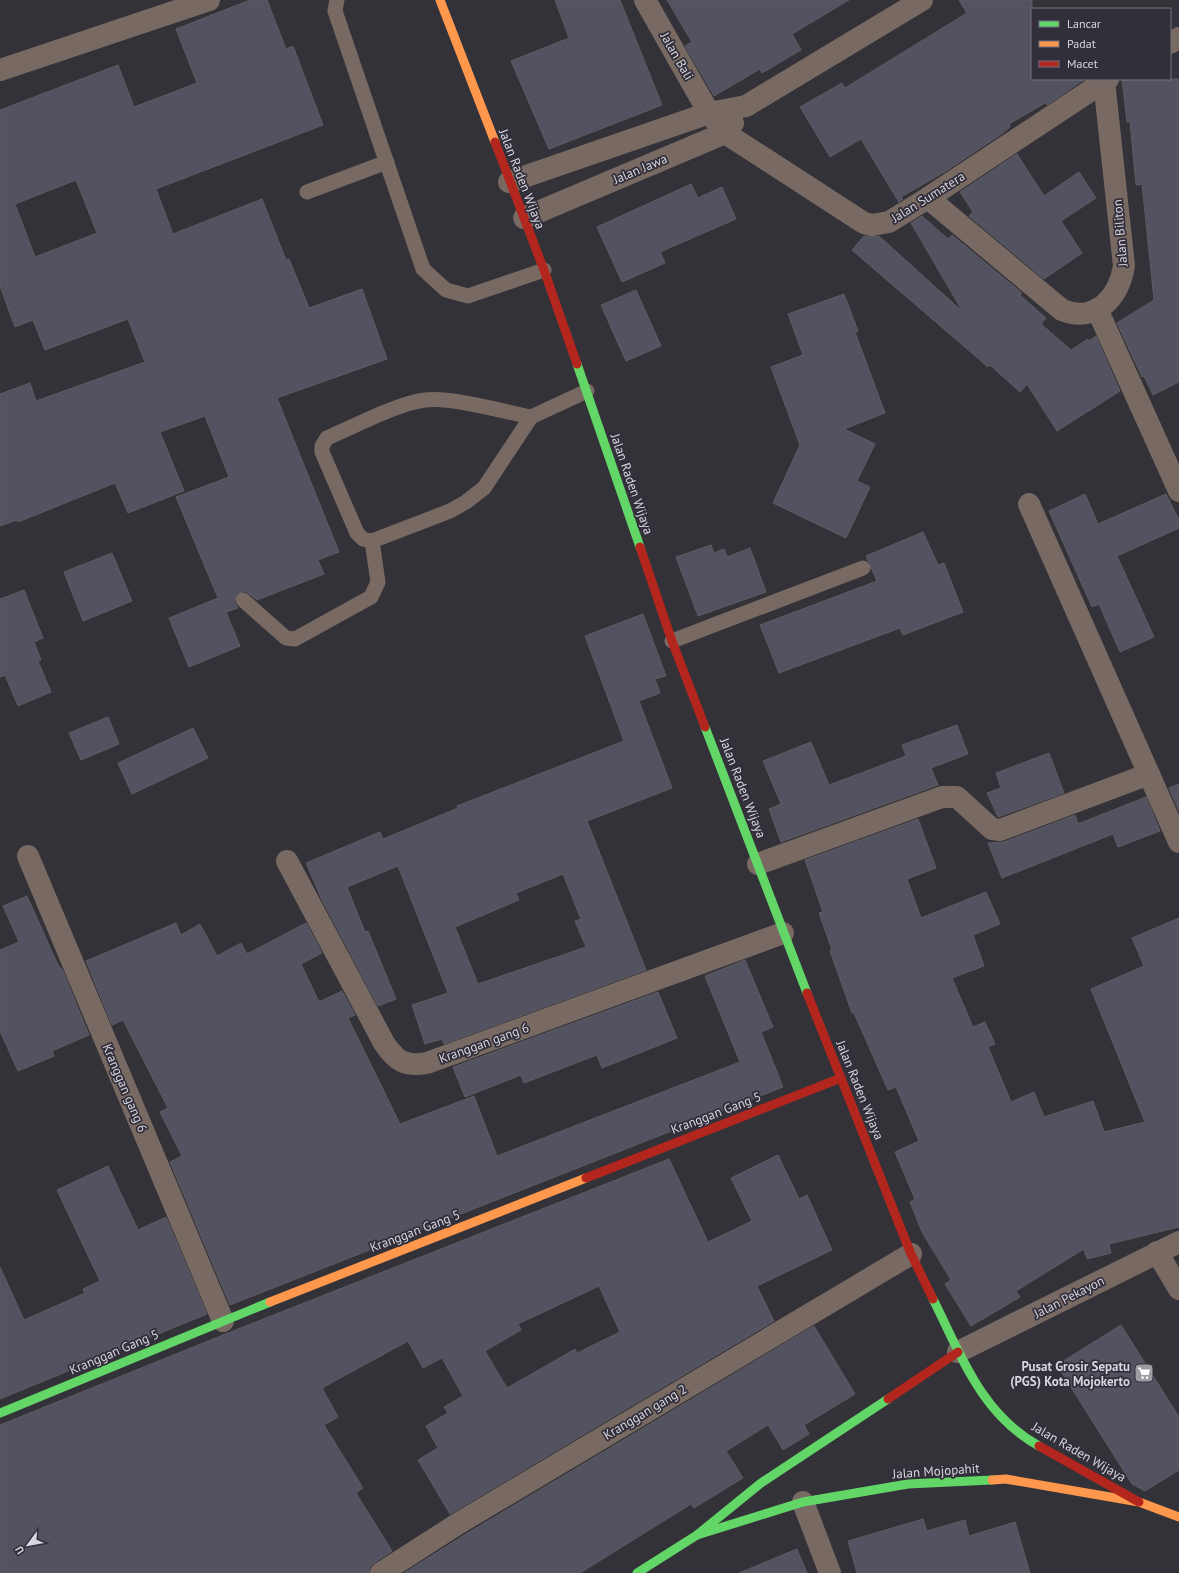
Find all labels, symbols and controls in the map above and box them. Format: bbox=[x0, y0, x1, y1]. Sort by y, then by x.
legend bbox=[1031, 8, 1171, 80]
text: Lancar bbox=[1067, 16, 1101, 31]
street label: Jalan Bali bbox=[656, 28, 697, 83]
text: Padat bbox=[1067, 36, 1096, 51]
text: Macet bbox=[1067, 56, 1098, 71]
street label: Jalan Raden Wijaya bbox=[495, 126, 549, 231]
street label: Jalan Jawa bbox=[609, 150, 670, 188]
street label: Jalan Sumatera bbox=[887, 168, 968, 227]
street label: Jalan Biliton bbox=[1109, 199, 1132, 268]
street label: Jalan Raden Wijaya bbox=[606, 430, 657, 537]
street label: Jalan Raden Wijaya bbox=[716, 735, 770, 840]
street label: Kranggan gang 6 bbox=[437, 1019, 531, 1067]
street label: Jalan Raden Wijaya bbox=[832, 1037, 888, 1142]
street label: Kranggan gang 6 bbox=[99, 1041, 151, 1135]
street label: Kranggan Gang 5 bbox=[668, 1088, 764, 1138]
street label: Kranggan Gang 5 bbox=[367, 1206, 463, 1256]
street label: Jalan Pekayon bbox=[1030, 1272, 1107, 1323]
street label: Kranggan Gang 5 bbox=[67, 1325, 161, 1379]
place label: Pusat Grosir Sepatu (PGS) Kota Mojokerto bbox=[1010, 1358, 1130, 1390]
supermarket icon: Pusat Grosir Sepatu (PGS) Kota Mojokerto bbox=[1133, 1362, 1155, 1384]
street label: Kranggan gang 2 bbox=[600, 1380, 690, 1444]
street label: Jalan Raden Wijaya bbox=[1028, 1418, 1129, 1486]
street label: Jalan Mojopahit bbox=[891, 1459, 981, 1483]
north arrow bbox=[8, 1525, 48, 1565]
text: U bbox=[12, 1544, 27, 1557]

